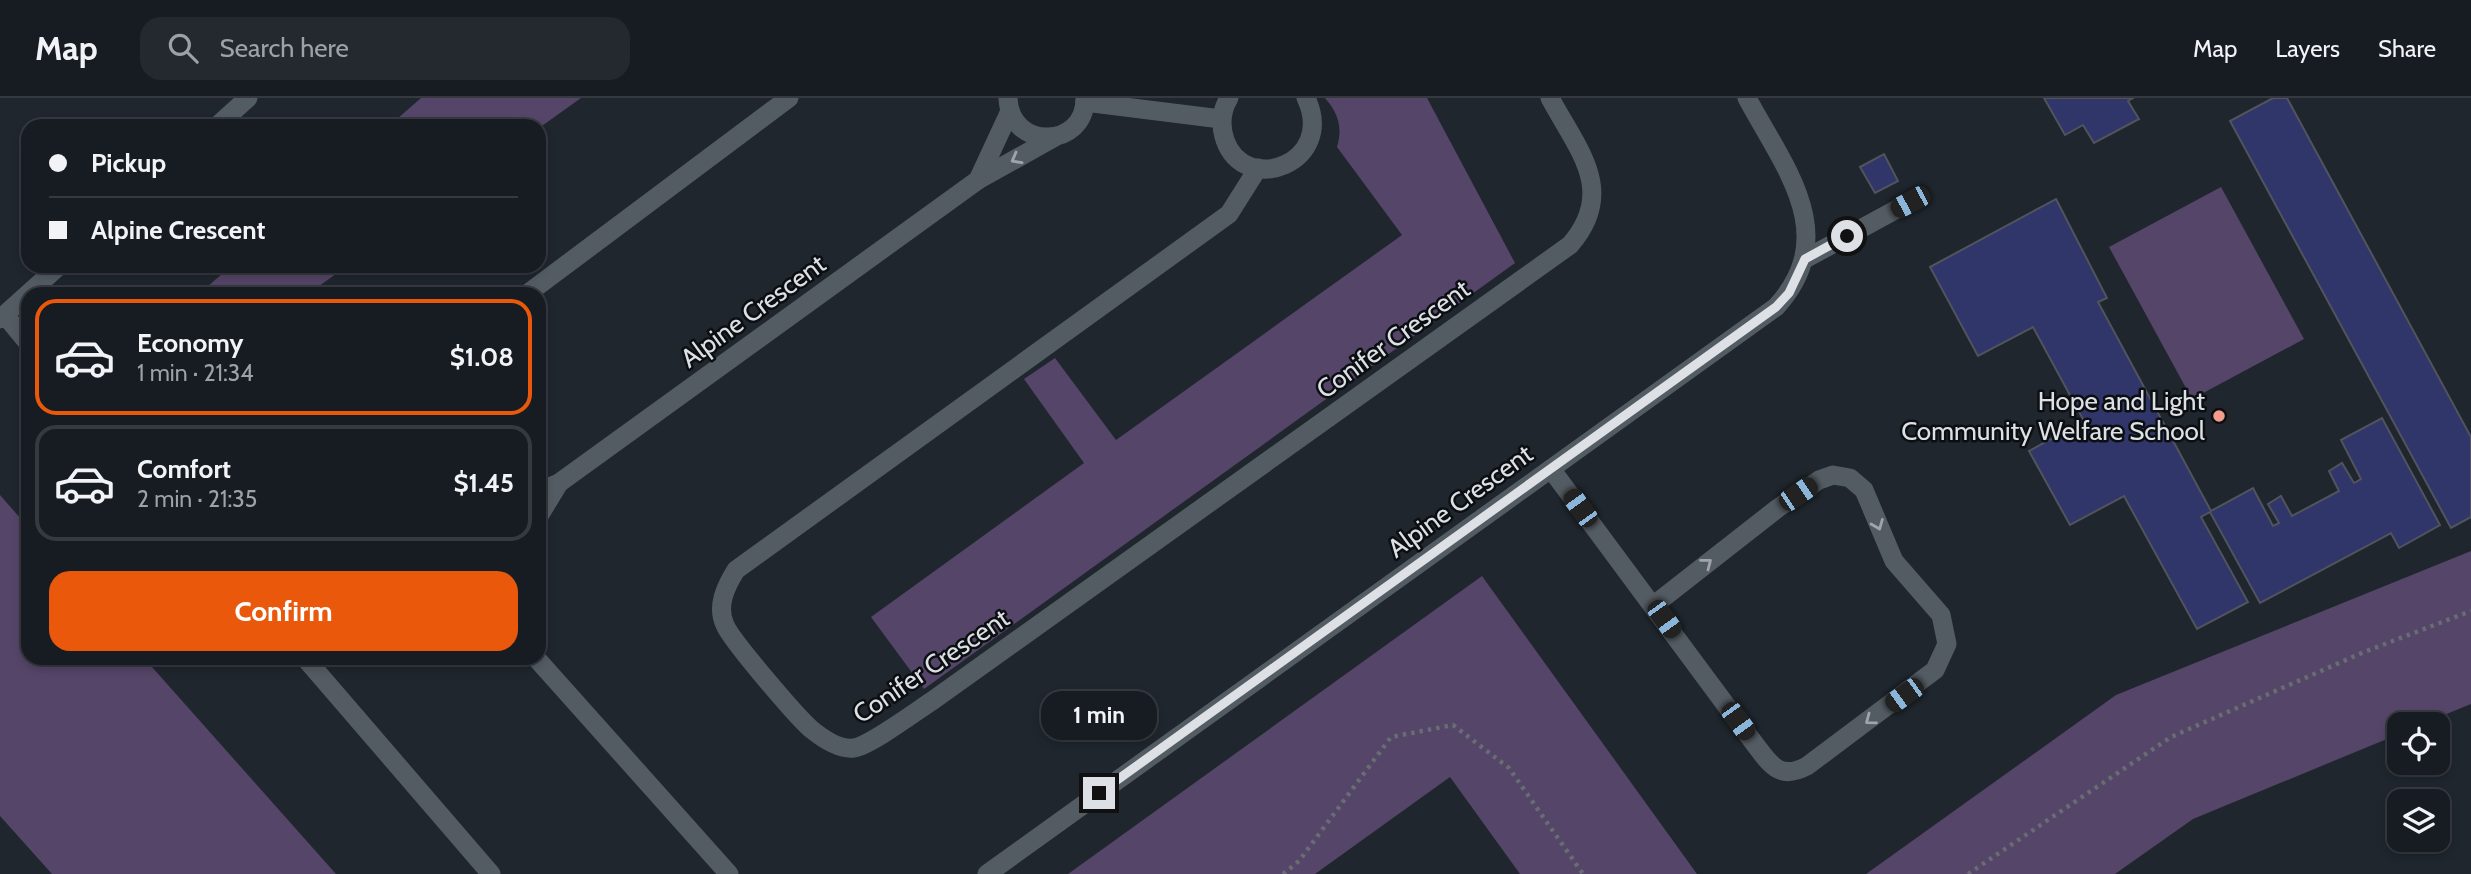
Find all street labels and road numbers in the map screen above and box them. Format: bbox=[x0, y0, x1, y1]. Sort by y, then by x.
street label: Alpine Crescent bbox=[674, 248, 832, 374]
street label: Conifer Crescent bbox=[1310, 273, 1476, 405]
street label: Alpine Crescent bbox=[1381, 438, 1539, 564]
street label: Conifer Crescent bbox=[847, 602, 1015, 730]

